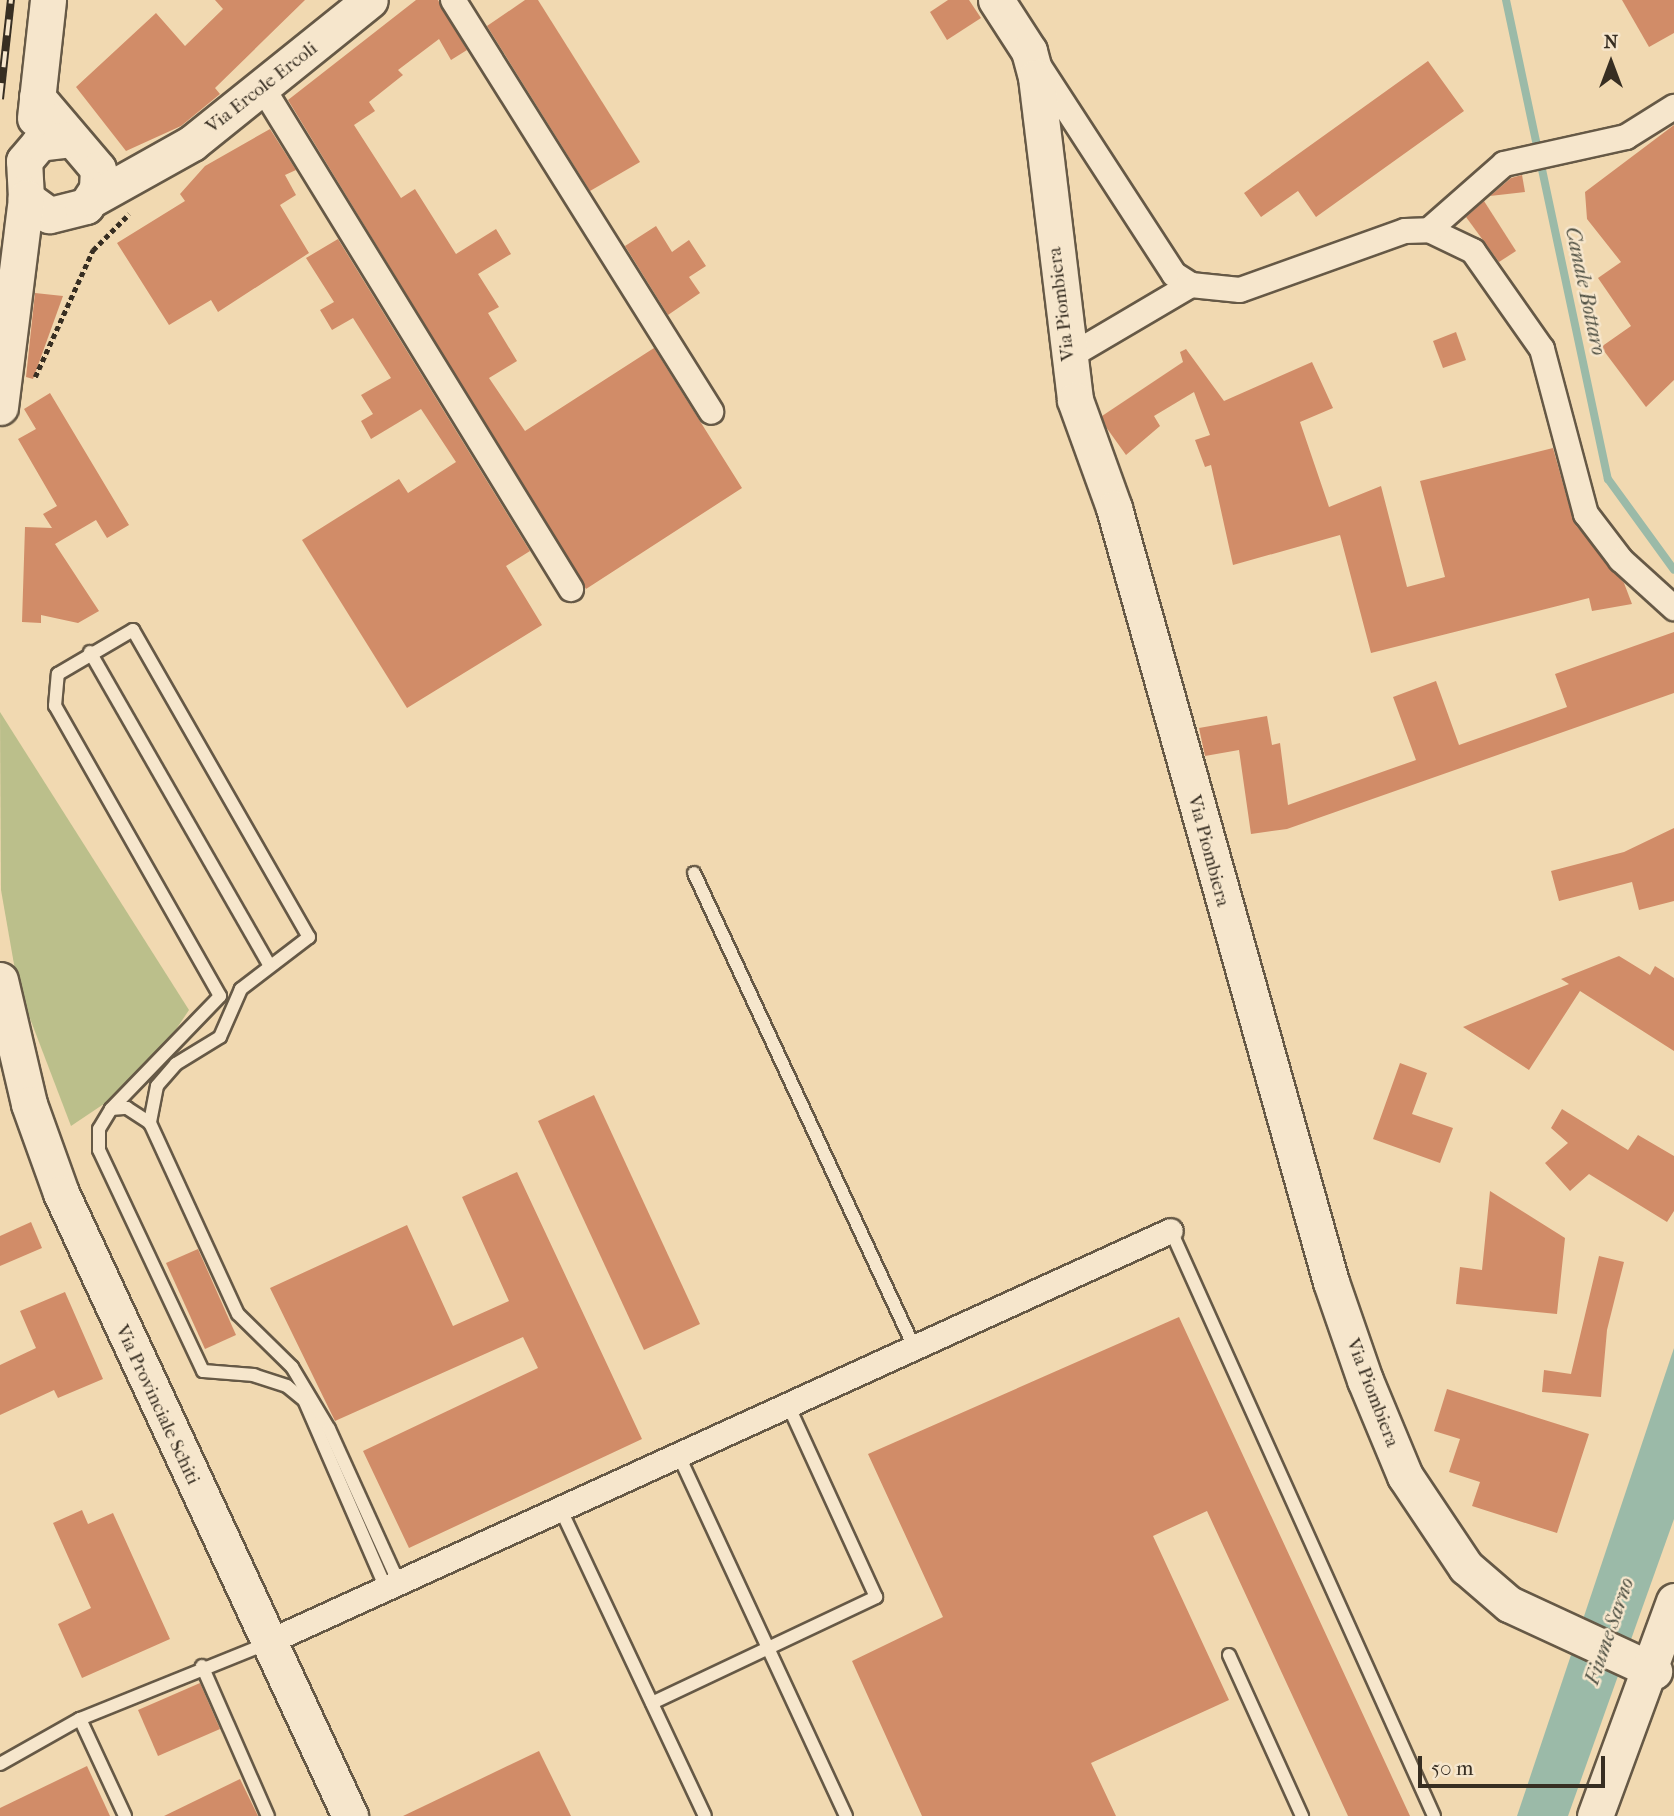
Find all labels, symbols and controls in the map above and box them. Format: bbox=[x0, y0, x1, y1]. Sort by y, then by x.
north arrow bbox=[1576, 28, 1646, 98]
text: N bbox=[1604, 31, 1618, 53]
street label: Via Ercole Ercoli bbox=[202, 37, 322, 139]
water label: Canale Bottaro bbox=[1560, 224, 1612, 358]
street label: Via Piombiera bbox=[1044, 246, 1080, 362]
street label: Via Piombiera bbox=[1182, 793, 1234, 909]
street label: Via Provinciale Schiti bbox=[110, 1322, 204, 1488]
street label: Via Piombiera bbox=[1341, 1335, 1403, 1451]
water label: Fiume Sarno bbox=[1579, 1574, 1639, 1688]
scale bar bbox=[1422, 1742, 1609, 1786]
text: 50 m bbox=[1431, 1756, 1474, 1780]

